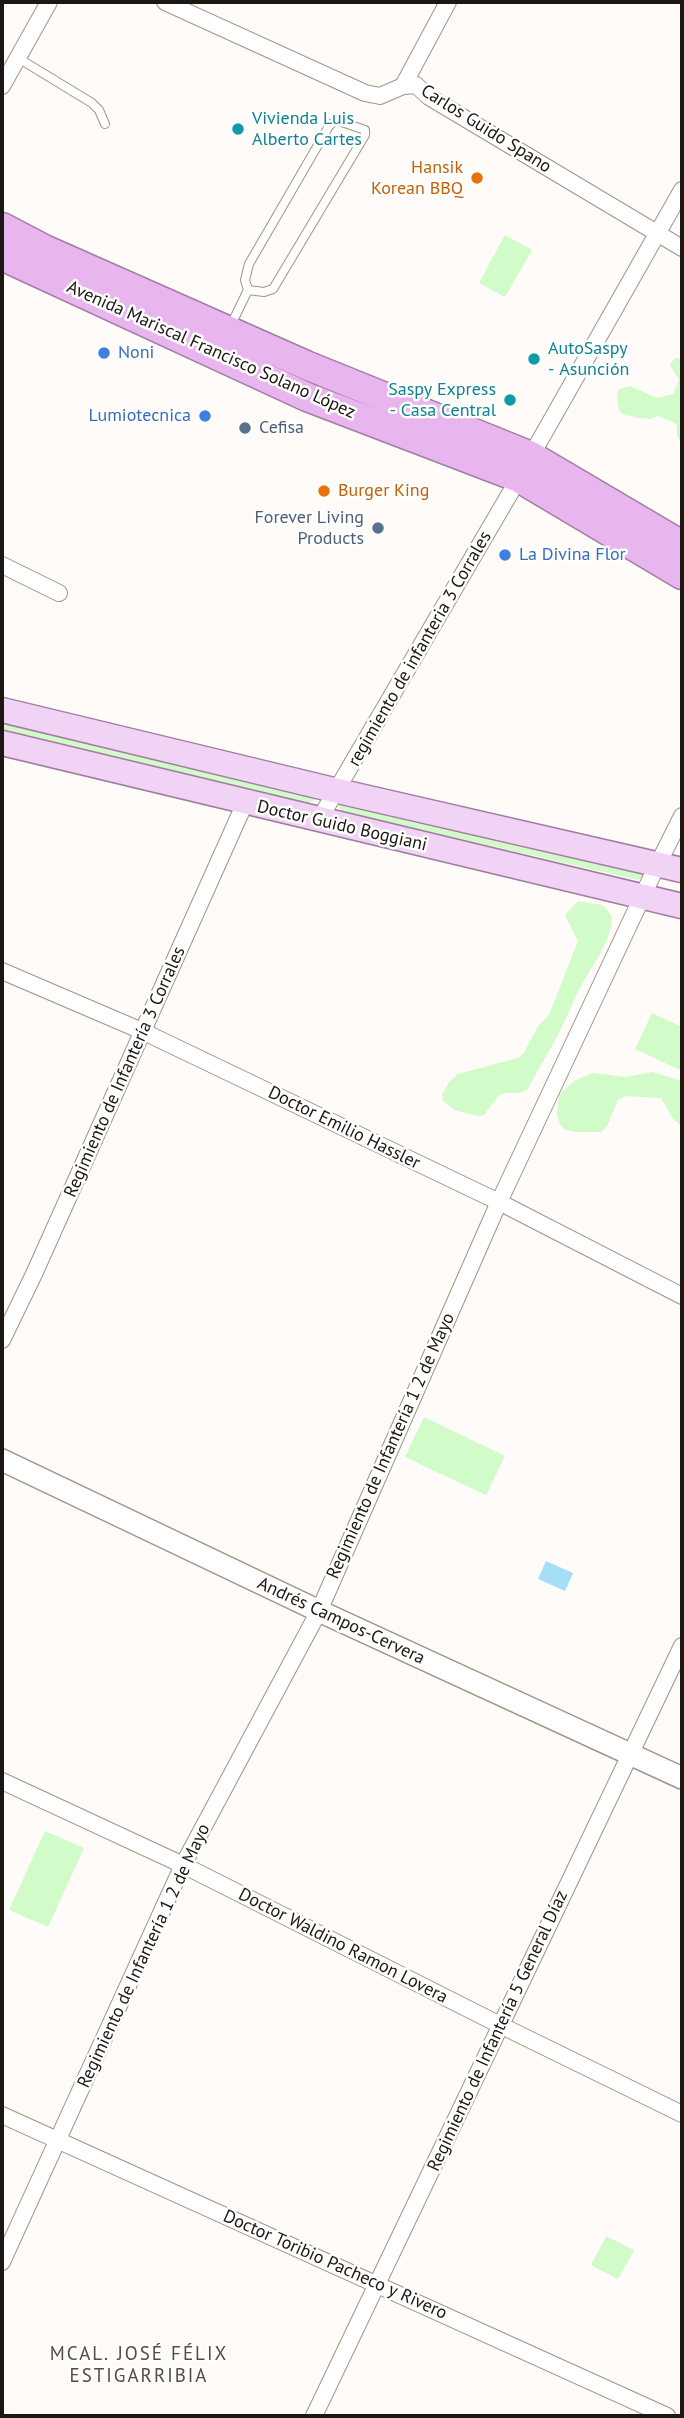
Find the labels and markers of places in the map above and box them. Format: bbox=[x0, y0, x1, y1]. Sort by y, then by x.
place label: Vivienda Luis Alberto Cartes bbox=[252, 108, 362, 150]
marker: Vivienda Luis Alberto Cartes bbox=[230, 121, 246, 137]
place label: Hansik Korean BBQ bbox=[371, 157, 463, 200]
marker: Hansik Korean BBQ bbox=[469, 170, 485, 186]
place label: AutoSaspy - Asunción bbox=[548, 338, 629, 380]
place label: Noni bbox=[118, 342, 154, 364]
marker: Noni bbox=[96, 345, 112, 361]
marker: AutoSaspy - Asunción bbox=[526, 351, 542, 367]
place label: Saspy Express - Casa Central bbox=[388, 379, 496, 422]
marker: Saspy Express - Casa Central bbox=[502, 392, 518, 408]
place label: Lumiotecnica bbox=[89, 405, 191, 427]
marker: Lumiotecnica bbox=[197, 408, 213, 424]
place label: Cefisa bbox=[259, 417, 304, 439]
marker: Cefisa bbox=[237, 420, 253, 436]
place label: Burger King bbox=[338, 480, 429, 502]
marker: Burger King bbox=[316, 483, 332, 499]
place label: Forever Living Products bbox=[254, 507, 364, 550]
marker: Forever Living Products bbox=[370, 520, 386, 536]
place label: La Divina Flor bbox=[519, 544, 626, 566]
marker: La Divina Flor bbox=[497, 547, 513, 563]

